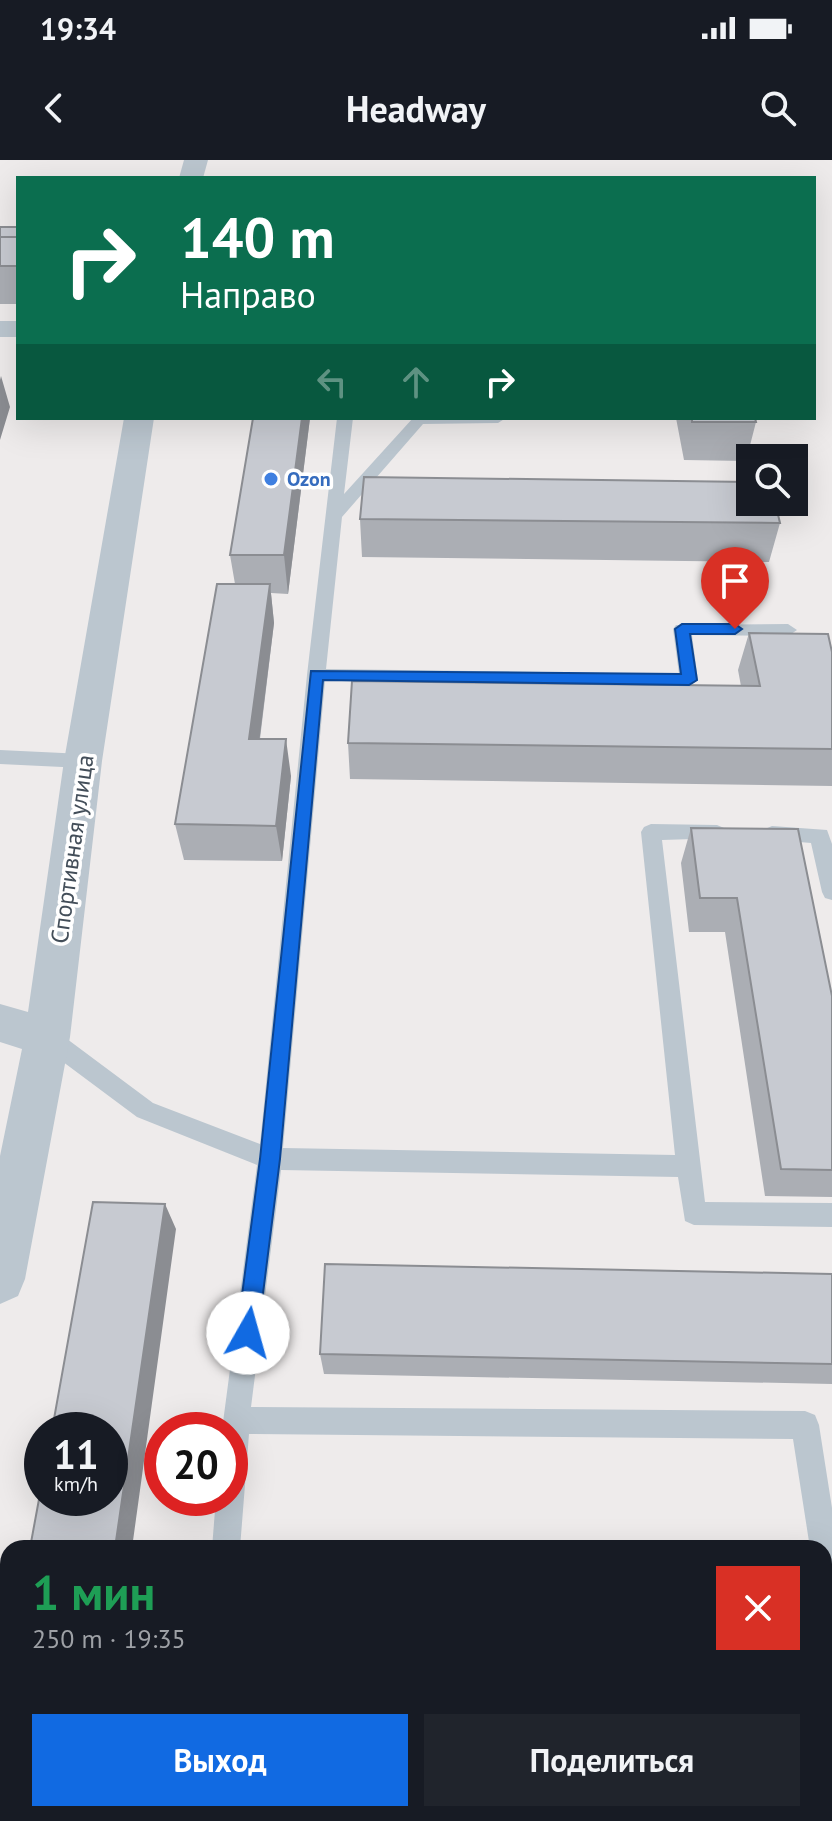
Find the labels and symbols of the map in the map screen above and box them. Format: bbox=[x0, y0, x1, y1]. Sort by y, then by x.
place label: Ozon bbox=[287, 466, 331, 492]
marker: Ozon bbox=[262, 470, 280, 488]
pin bbox=[701, 547, 769, 629]
street label: Спортивная улица bbox=[43, 753, 101, 945]
position arrow bbox=[206, 1291, 290, 1375]
speed limit sign: 20 bbox=[144, 1412, 248, 1516]

